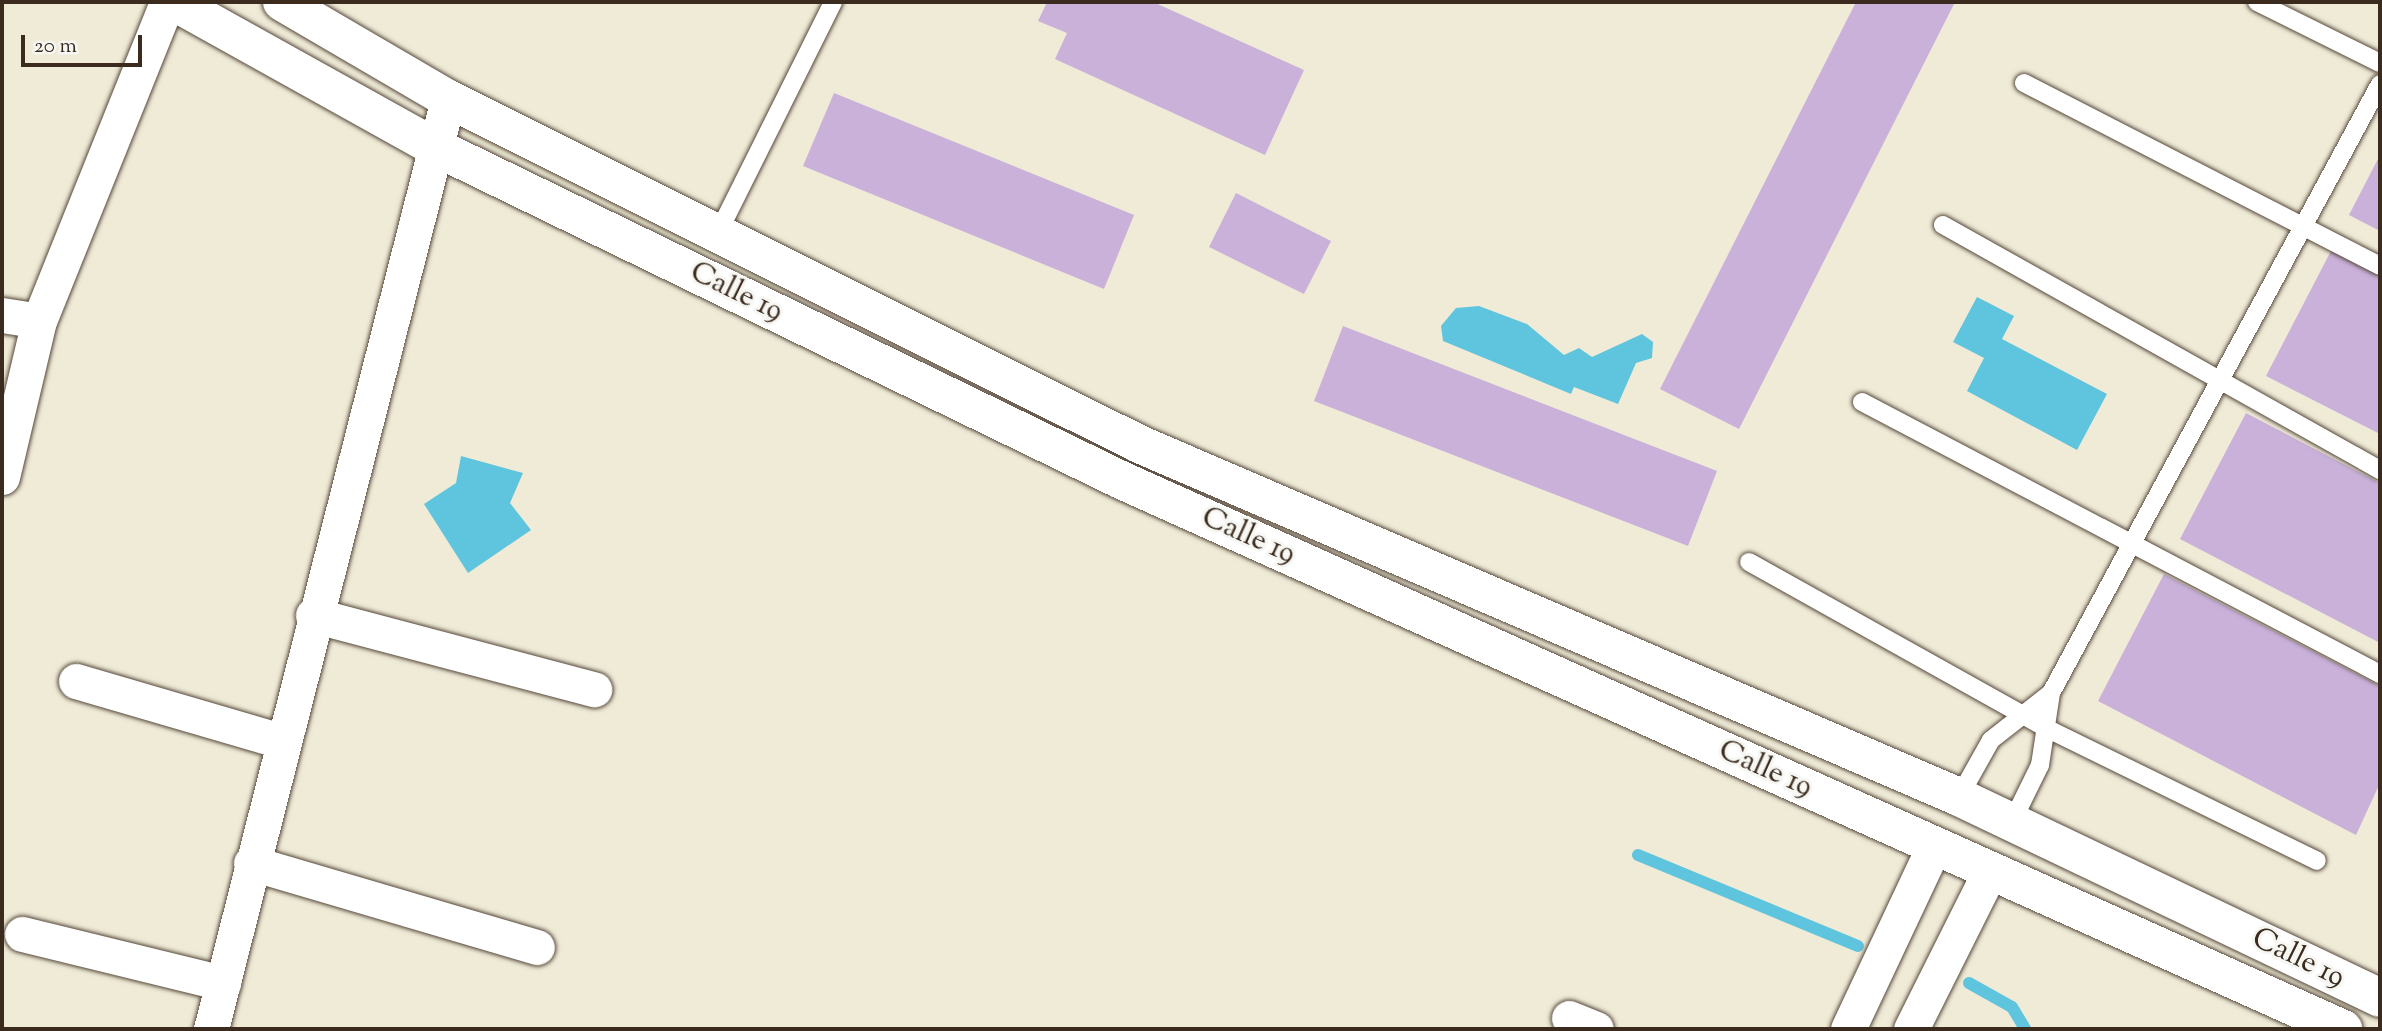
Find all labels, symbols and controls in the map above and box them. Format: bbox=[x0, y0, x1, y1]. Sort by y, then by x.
scale bar bbox=[24, 21, 145, 65]
text: 20 m bbox=[34, 32, 77, 62]
street label: Calle 19 bbox=[684, 255, 788, 331]
street label: Calle 19 bbox=[1196, 500, 1300, 574]
street label: Calle 19 bbox=[1713, 733, 1817, 807]
street label: Calle 19 bbox=[2246, 921, 2350, 997]

